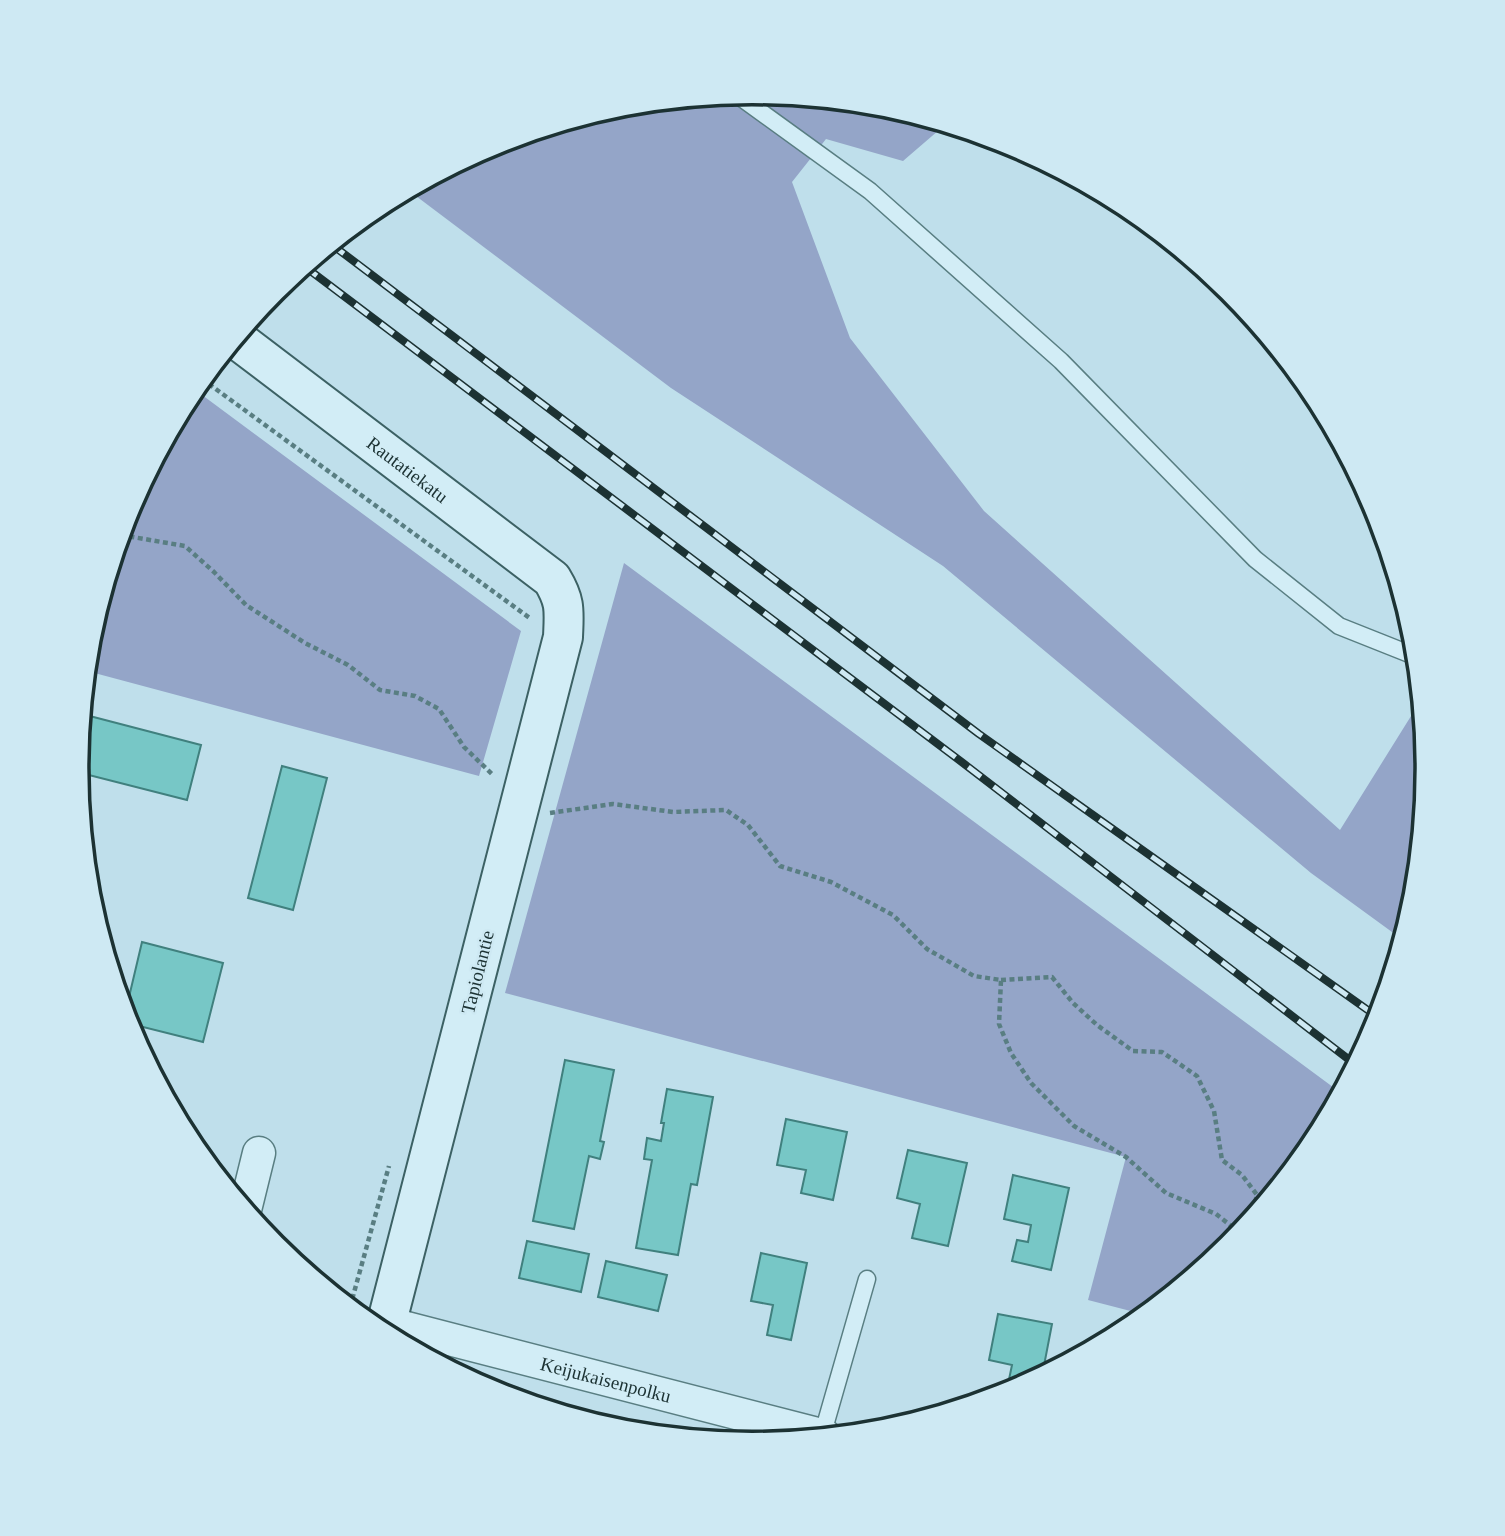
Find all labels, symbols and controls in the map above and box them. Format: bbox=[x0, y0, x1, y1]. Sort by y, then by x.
street label: Rautatiekatu bbox=[363, 432, 452, 507]
street label: Tapiolantie bbox=[457, 928, 498, 1016]
street label: Keijukaisenpolku bbox=[538, 1353, 674, 1407]

